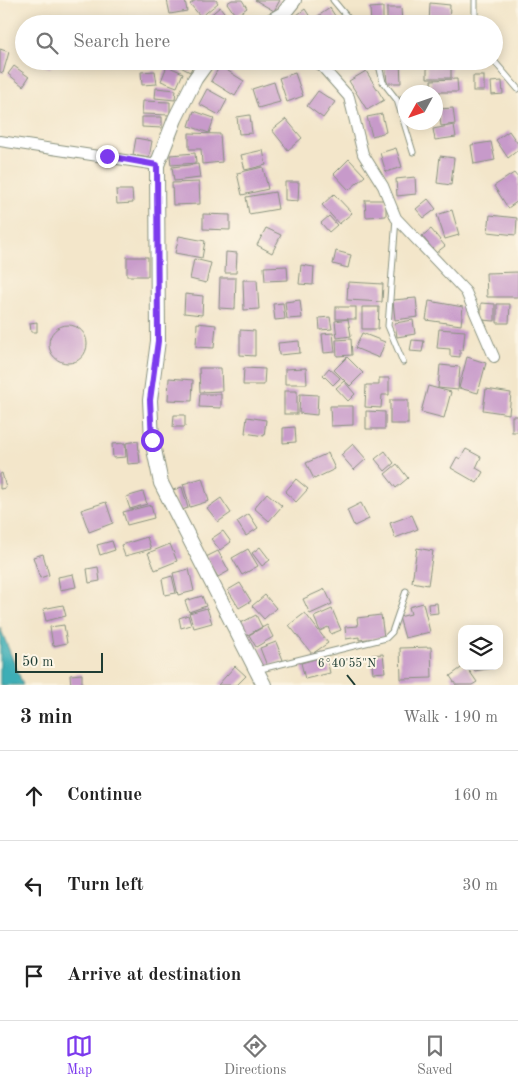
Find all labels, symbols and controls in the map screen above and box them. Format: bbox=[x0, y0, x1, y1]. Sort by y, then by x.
search box bbox=[15, 15, 503, 70]
icon: search bbox=[33, 29, 61, 57]
text: Search here bbox=[73, 33, 170, 52]
north arrow bbox=[398, 85, 443, 130]
route end bbox=[96, 145, 119, 168]
route start bbox=[141, 429, 164, 452]
map controls bbox=[458, 625, 503, 670]
button: layers bbox=[458, 625, 503, 670]
scale bar bbox=[15, 650, 102, 673]
text: 50 m bbox=[22, 655, 53, 669]
text: 6°40'55"N bbox=[318, 657, 376, 670]
text: 3 min bbox=[20, 707, 73, 728]
text: Walk · 190 m bbox=[403, 710, 498, 726]
icon: ahead bbox=[20, 782, 48, 810]
text: Continue bbox=[67, 786, 142, 805]
text: 160 m bbox=[453, 788, 498, 804]
icon: left bbox=[20, 872, 48, 900]
text: Turn left bbox=[67, 876, 144, 895]
text: 30 m bbox=[462, 878, 498, 894]
icon: arrive bbox=[20, 962, 48, 990]
text: Arrive at destination bbox=[67, 966, 241, 985]
tab: Map bbox=[65, 1032, 93, 1079]
tab: Directions bbox=[224, 1032, 286, 1079]
tab: Saved bbox=[417, 1032, 453, 1079]

